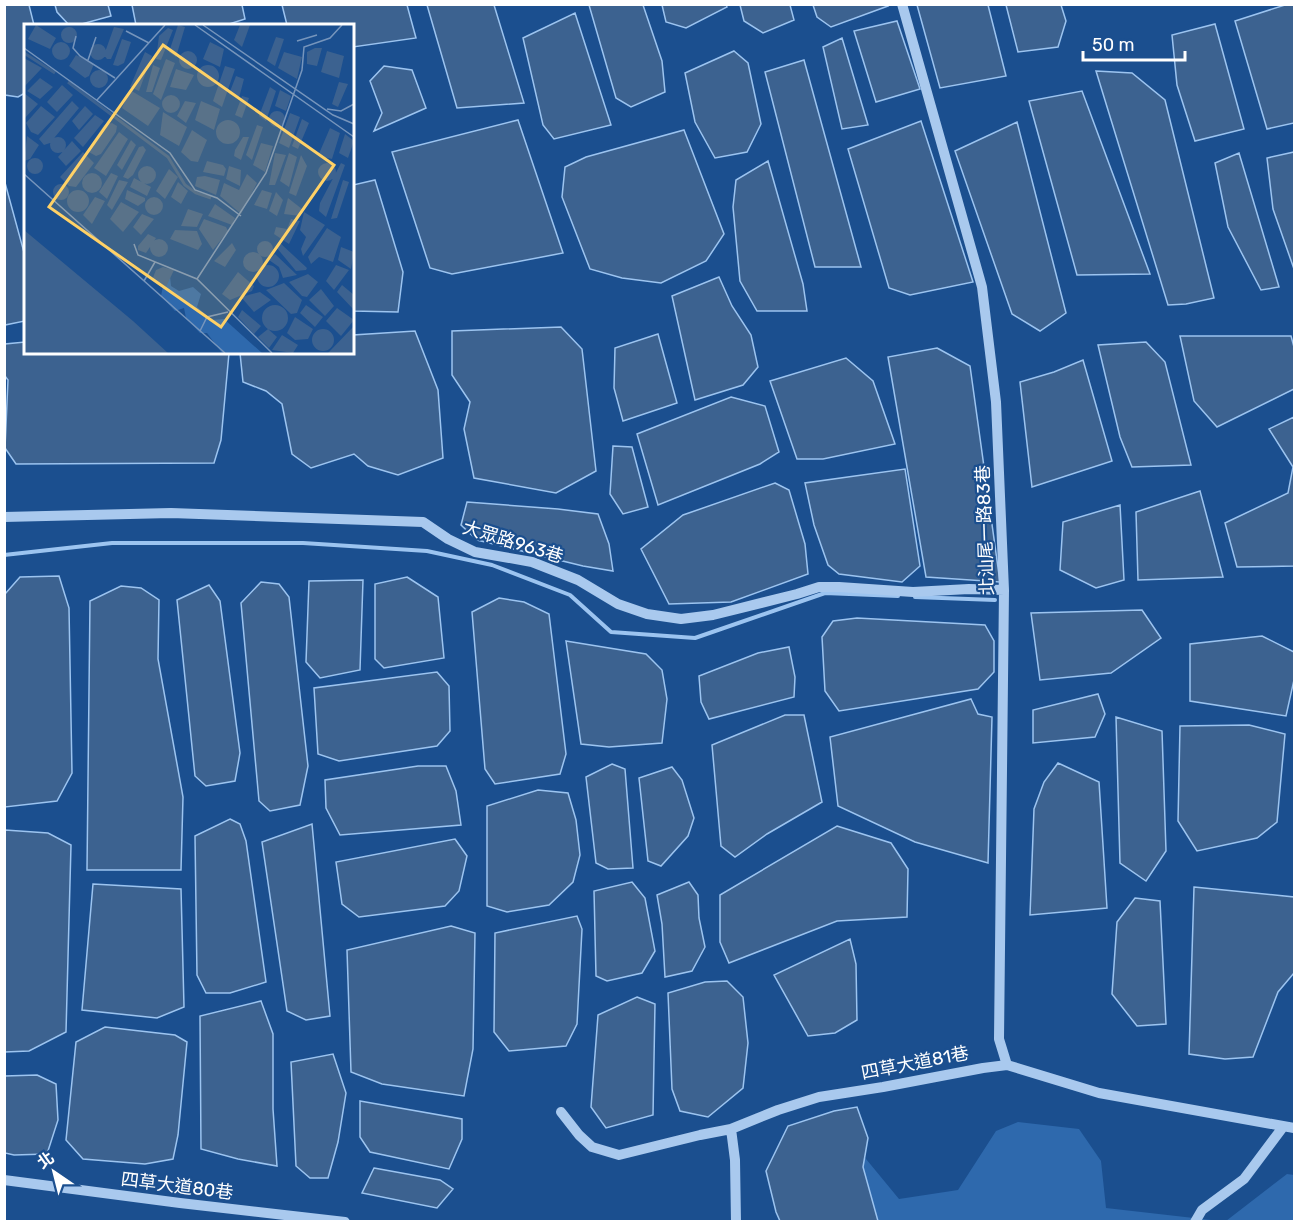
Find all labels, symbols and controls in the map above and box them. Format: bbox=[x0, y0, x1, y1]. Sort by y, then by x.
inset map bbox=[24, 24, 354, 354]
scale bar bbox=[1083, 24, 1185, 62]
text: 50 m bbox=[1092, 34, 1135, 56]
street label: 北汕尾一路83巷 bbox=[972, 465, 998, 595]
street label: 大眾路963巷 bbox=[460, 516, 566, 568]
street label: 四草大道81巷 bbox=[859, 1042, 971, 1084]
north arrow bbox=[24, 1142, 84, 1202]
text: 北 bbox=[34, 1148, 58, 1172]
street label: 四草大道80巷 bbox=[120, 1168, 234, 1204]

